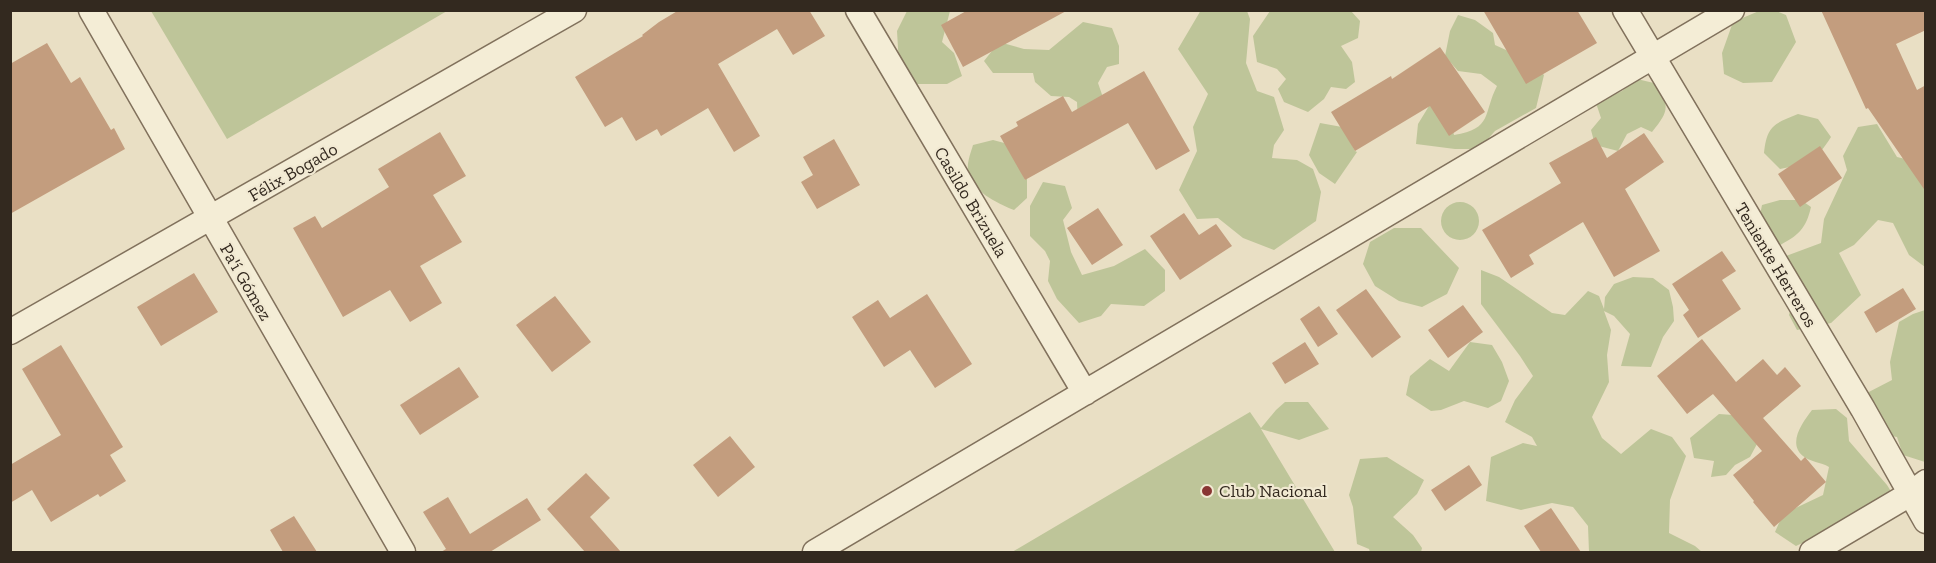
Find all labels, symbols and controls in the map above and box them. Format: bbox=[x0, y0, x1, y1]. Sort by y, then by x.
street label: Félix Bogado bbox=[245, 138, 341, 206]
street label: Casildo Brizuela bbox=[929, 143, 1013, 262]
street label: Teniente Herreros bbox=[1730, 199, 1822, 331]
street label: Pa'í Gómez bbox=[215, 240, 277, 324]
place label: Club Nacional bbox=[1219, 480, 1327, 502]
marker: Club Nacional bbox=[1200, 484, 1214, 498]

